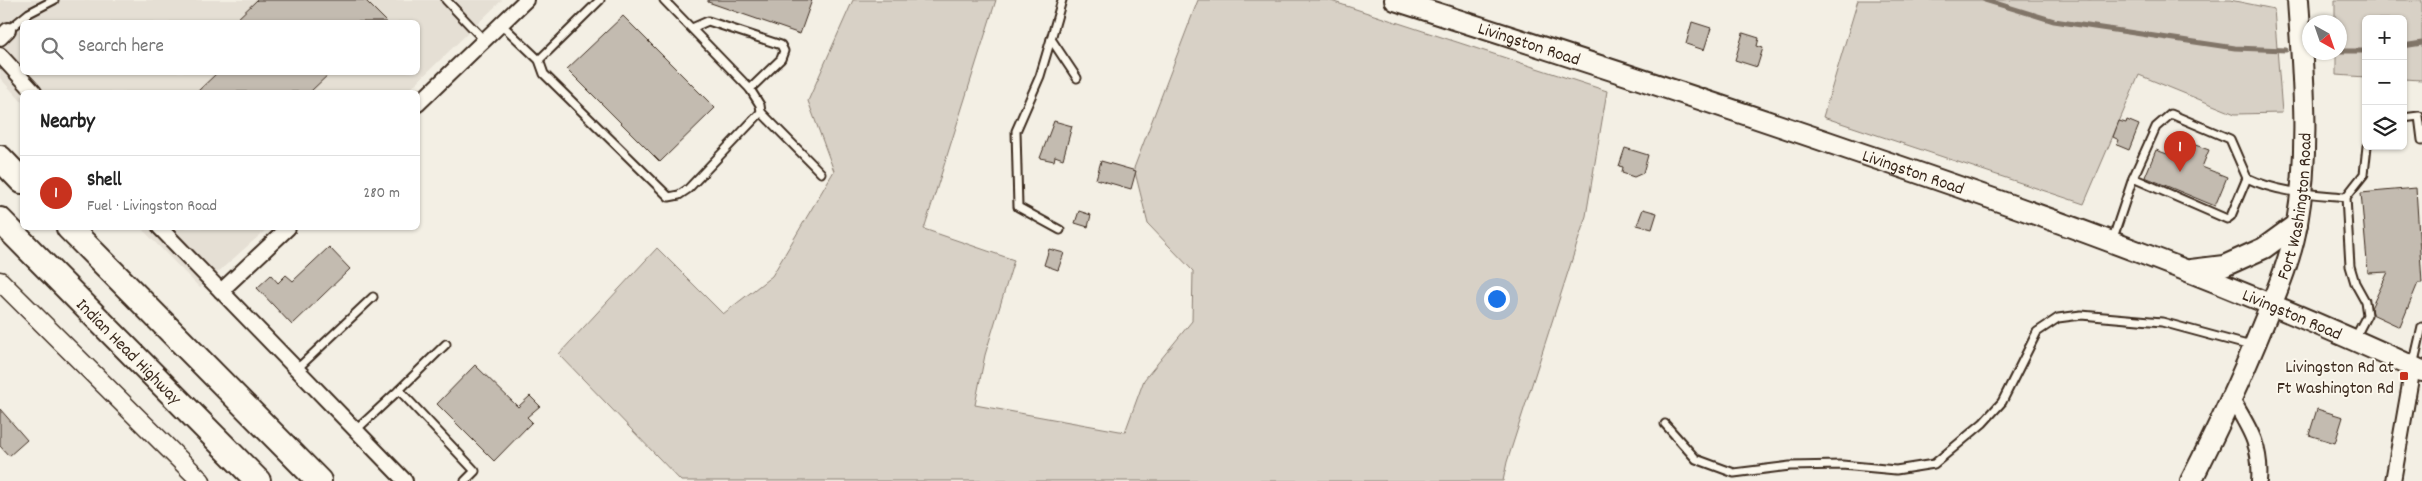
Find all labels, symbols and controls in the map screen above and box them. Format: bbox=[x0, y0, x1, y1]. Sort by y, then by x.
north arrow bbox=[2302, 15, 2347, 60]
map controls bbox=[2362, 15, 2407, 150]
button: + bbox=[2362, 15, 2407, 60]
street label: Livingston Road bbox=[1474, 17, 1583, 74]
search box bbox=[20, 20, 420, 75]
icon: search bbox=[38, 34, 66, 62]
text: Search here bbox=[78, 34, 164, 61]
button: − bbox=[2362, 60, 2407, 105]
button: layers bbox=[2362, 105, 2407, 150]
text: Nearby bbox=[40, 108, 95, 138]
pin: 1 bbox=[2164, 131, 2196, 172]
street label: Fort Washington Road bbox=[2272, 133, 2319, 284]
street label: Livingston Road bbox=[1858, 145, 1967, 203]
text: Shell bbox=[87, 168, 122, 195]
text: 1 bbox=[54, 182, 58, 205]
text: 280 m bbox=[363, 182, 400, 205]
text: Fuel · Livingston Road bbox=[87, 195, 217, 218]
street label: Livingston Road bbox=[2238, 284, 2345, 348]
your location bbox=[1484, 286, 1510, 312]
street label: Indian Head Highway bbox=[69, 294, 186, 412]
place label: Livingston Rd at Ft Washington Rd bbox=[2277, 356, 2394, 402]
marker: Livingston Rd at Ft Washington Rd bbox=[2398, 370, 2410, 382]

